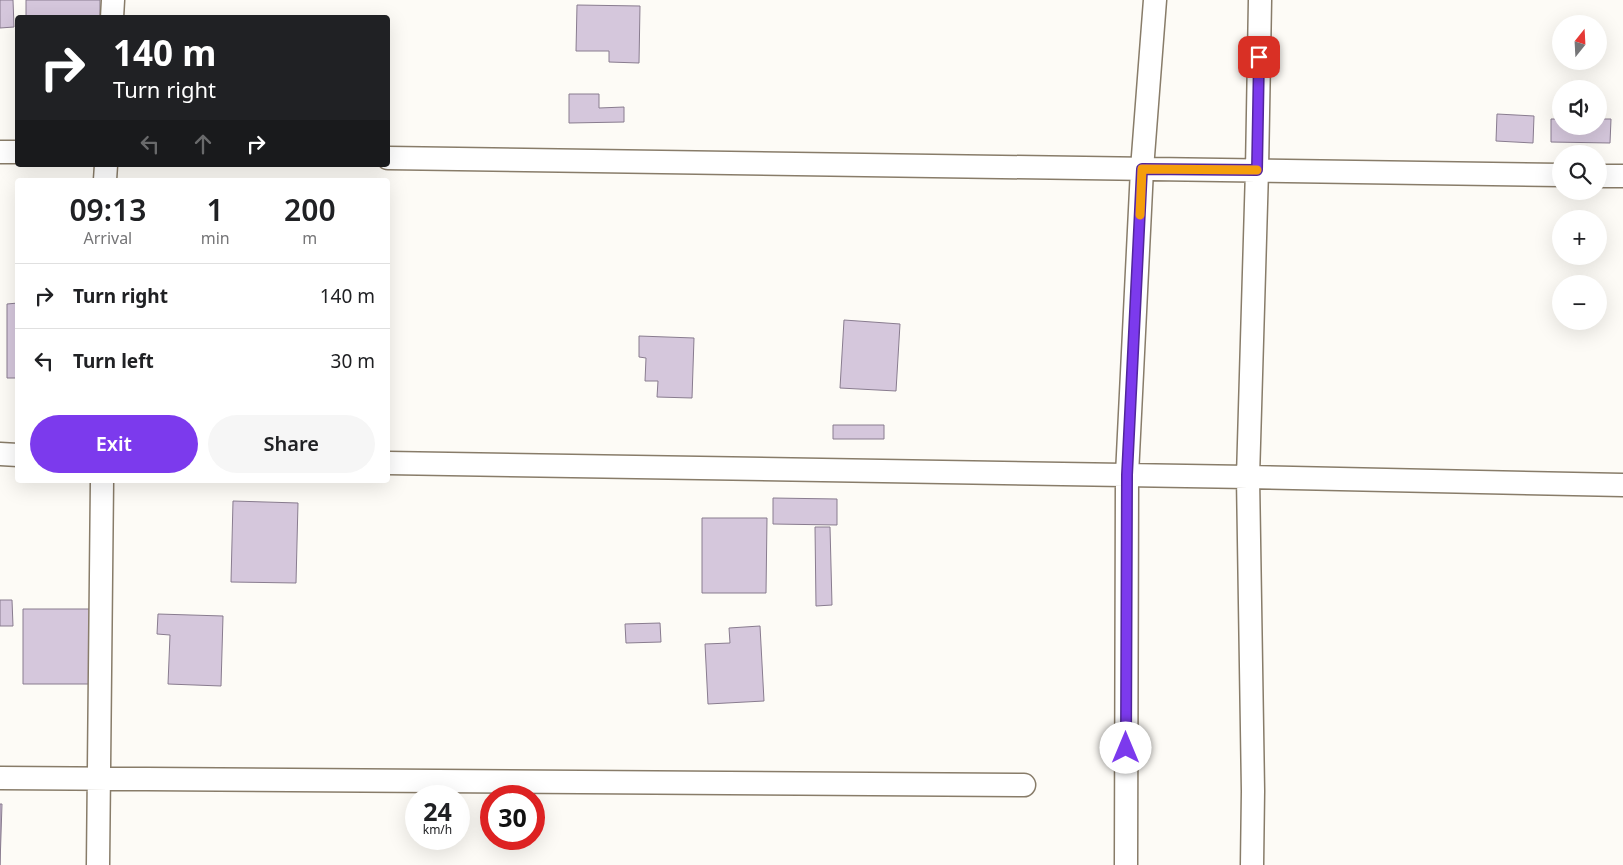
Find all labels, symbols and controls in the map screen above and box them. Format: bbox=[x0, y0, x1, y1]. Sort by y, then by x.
north arrow bbox=[1552, 15, 1608, 70]
map controls bbox=[1552, 15, 1607, 330]
text: 140 m bbox=[113, 29, 216, 76]
icon: right bbox=[30, 35, 95, 100]
pin bbox=[1238, 36, 1280, 78]
icon: arrive bbox=[1245, 43, 1273, 71]
text: Turn right bbox=[113, 74, 216, 104]
button: sound bbox=[1552, 80, 1607, 135]
icon: left bbox=[136, 130, 164, 158]
icon: ahead bbox=[189, 130, 217, 158]
icon: right bbox=[242, 130, 270, 158]
button: search bbox=[1552, 145, 1607, 200]
text: 09:13 bbox=[69, 189, 146, 230]
text: 1 bbox=[207, 189, 224, 230]
text: 200 bbox=[284, 189, 336, 230]
button: + bbox=[1552, 210, 1607, 265]
text: Arrival bbox=[83, 227, 132, 249]
text: min bbox=[201, 227, 230, 249]
text: m bbox=[302, 227, 317, 249]
button: − bbox=[1552, 275, 1607, 330]
icon: right bbox=[30, 282, 58, 310]
text: Turn right bbox=[73, 283, 168, 309]
text: 140 m bbox=[320, 283, 375, 309]
icon: left bbox=[30, 347, 58, 375]
text: Turn left bbox=[73, 348, 154, 374]
text: 30 m bbox=[331, 348, 375, 374]
button: Exit bbox=[30, 415, 198, 473]
button: Share bbox=[208, 415, 375, 473]
position arrow bbox=[1099, 721, 1151, 773]
speed limit sign: 30 bbox=[480, 785, 545, 850]
text: 24 bbox=[423, 794, 452, 828]
text: km/h bbox=[423, 821, 452, 838]

